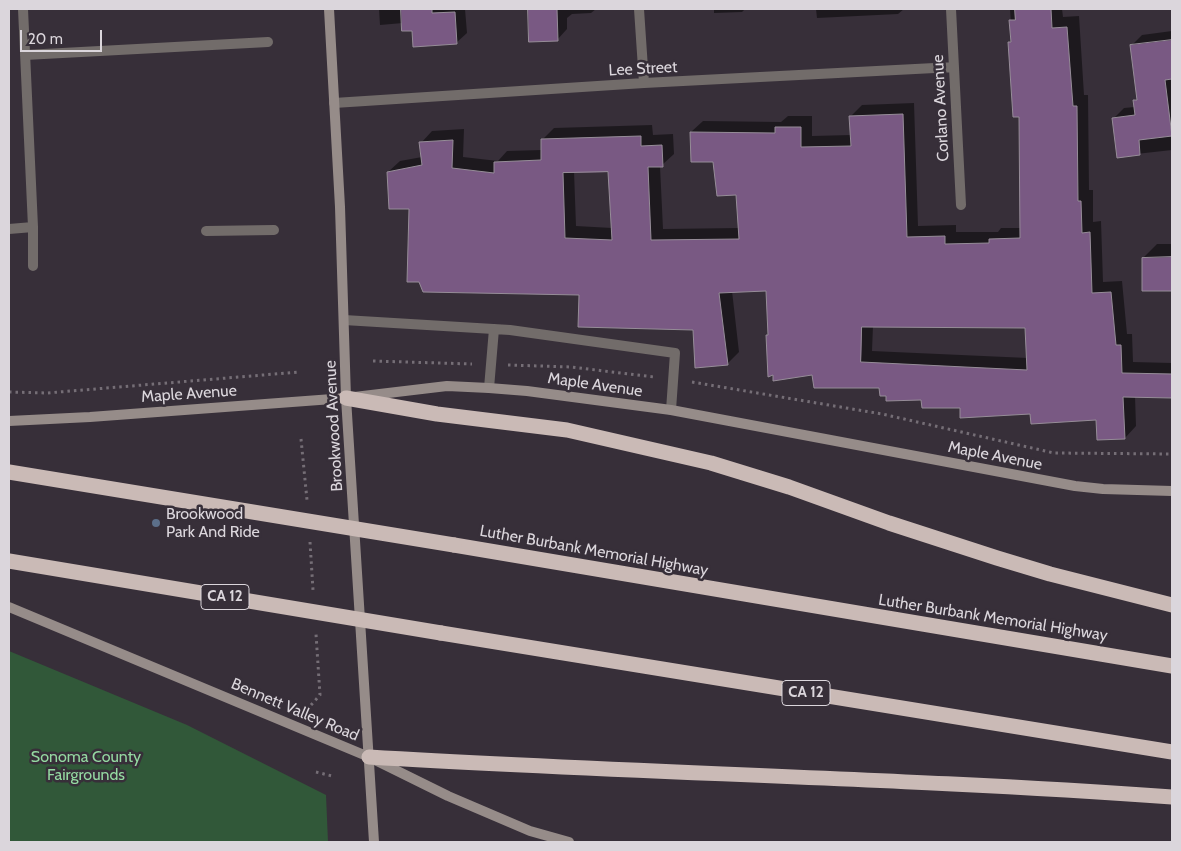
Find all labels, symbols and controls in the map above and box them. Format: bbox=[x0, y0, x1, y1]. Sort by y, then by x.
scale bar bbox=[22, 20, 105, 52]
text: 20 m bbox=[28, 30, 63, 48]
street label: Corlano Avenue bbox=[929, 54, 953, 162]
street label: Lee Street bbox=[608, 58, 678, 80]
street label: Brookwood Avenue bbox=[321, 360, 347, 492]
street label: Maple Avenue bbox=[546, 369, 644, 401]
street label: Maple Avenue bbox=[141, 381, 237, 407]
street label: Maple Avenue bbox=[946, 437, 1044, 475]
place label: Brookwood Park And Ride bbox=[166, 504, 260, 542]
marker: Brookwood Park And Ride bbox=[150, 517, 162, 529]
street label: Luther Burbank Memorial Highway bbox=[478, 521, 710, 581]
road number: CA 12 bbox=[201, 584, 249, 610]
street label: Luther Burbank Memorial Highway bbox=[877, 590, 1109, 646]
street label: Bennett Valley Road bbox=[228, 674, 362, 746]
road number: CA 12 bbox=[782, 680, 830, 706]
park label: Sonoma County Fairgrounds bbox=[31, 747, 141, 785]

